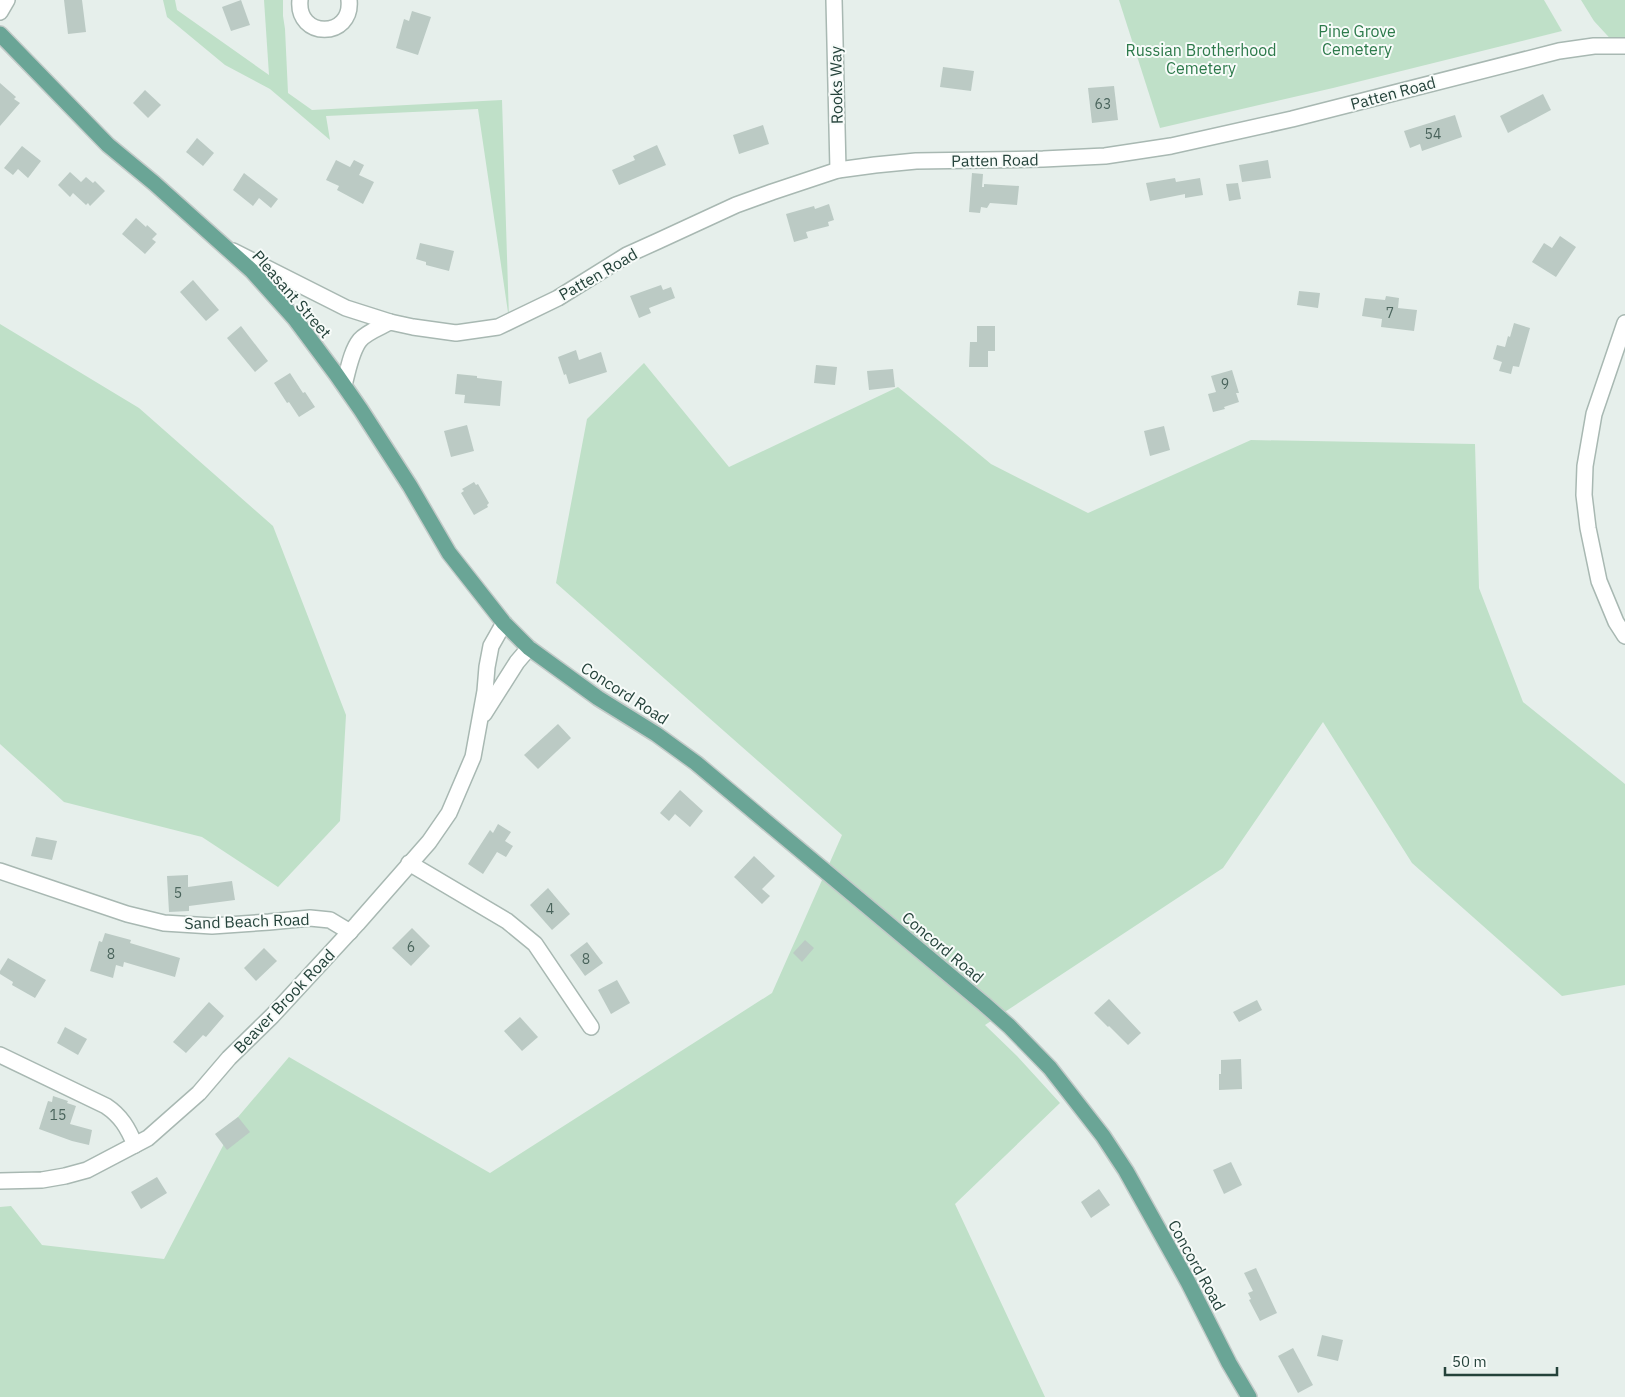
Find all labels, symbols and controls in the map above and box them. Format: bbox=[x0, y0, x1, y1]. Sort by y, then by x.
park label: Pine Grove Cemetery bbox=[1318, 21, 1396, 59]
park label: Russian Brotherhood Cemetery bbox=[1125, 40, 1277, 78]
street label: Rooks Way bbox=[825, 46, 847, 124]
street label: Patten Road bbox=[1348, 72, 1438, 114]
house number: 63 bbox=[1095, 95, 1111, 113]
house number: 54 bbox=[1425, 125, 1441, 143]
street label: Patten Road bbox=[951, 149, 1039, 171]
street label: Patten Road bbox=[555, 243, 641, 305]
street label: Pleasant Street bbox=[248, 246, 336, 342]
house number: 7 bbox=[1386, 304, 1394, 322]
house number: 9 bbox=[1221, 375, 1229, 393]
street label: Concord Road bbox=[577, 657, 673, 729]
house number: 5 bbox=[174, 884, 182, 902]
house number: 4 bbox=[546, 900, 554, 918]
street label: Concord Road bbox=[898, 907, 988, 987]
street label: Sand Beach Road bbox=[184, 909, 310, 933]
house number: 6 bbox=[407, 938, 415, 956]
house number: 8 bbox=[107, 945, 115, 963]
street label: Beaver Brook Road bbox=[229, 945, 339, 1057]
house number: 8 bbox=[582, 950, 590, 968]
house number: 15 bbox=[50, 1106, 66, 1124]
street label: Concord Road bbox=[1164, 1216, 1230, 1314]
scale bar bbox=[1445, 1344, 1558, 1376]
text: 50 m bbox=[1452, 1352, 1487, 1371]

